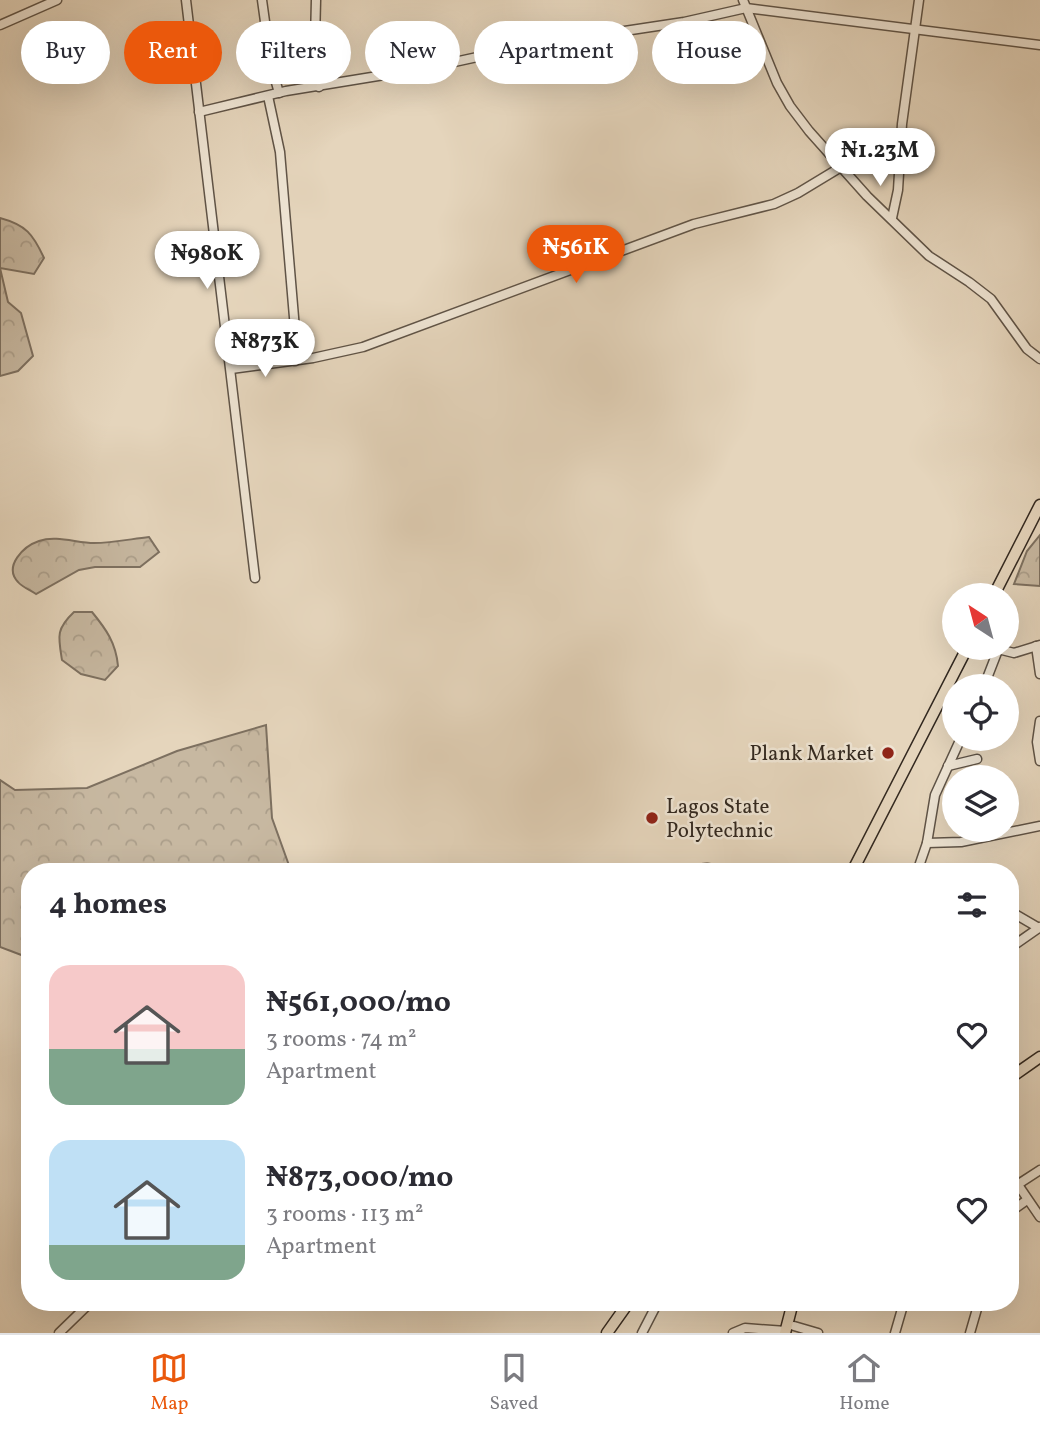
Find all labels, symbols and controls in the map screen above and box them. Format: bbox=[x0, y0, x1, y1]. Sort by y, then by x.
chip: Buy bbox=[21, 21, 110, 84]
chip: Rent bbox=[124, 21, 222, 84]
chip: Filters bbox=[236, 21, 351, 84]
chip: New bbox=[365, 21, 460, 84]
chip: Apartment bbox=[474, 21, 638, 84]
chip: House bbox=[652, 21, 766, 84]
pin: ₦1.23M bbox=[823, 128, 937, 188]
text: ₦1.23M bbox=[841, 135, 919, 167]
pin: ₦561K bbox=[527, 226, 625, 285]
pin: ₦980K bbox=[158, 232, 256, 291]
text: ₦561K bbox=[543, 232, 609, 264]
text: ₦980K bbox=[171, 238, 243, 270]
pin: ₦873K bbox=[216, 320, 314, 379]
text: ₦873K bbox=[231, 326, 299, 358]
north arrow bbox=[942, 583, 1018, 660]
map controls bbox=[942, 583, 1019, 842]
button: locate bbox=[942, 674, 1019, 751]
place label: Plank Market bbox=[750, 740, 874, 769]
marker: Plank Market bbox=[880, 745, 896, 761]
button: layers bbox=[942, 765, 1019, 842]
place label: Lagos State Polytechnic bbox=[666, 793, 773, 846]
marker: Lagos State Polytechnic bbox=[644, 810, 660, 826]
text: 4 homes bbox=[49, 884, 167, 926]
icon: filters bbox=[953, 886, 991, 924]
text: ₦561,000/mo bbox=[266, 982, 451, 1024]
icon: home bbox=[105, 993, 189, 1077]
icon: heart bbox=[953, 1016, 991, 1054]
text: 3 rooms · 74 m² bbox=[266, 1024, 416, 1056]
text: Apartment bbox=[266, 1056, 377, 1088]
text: ₦873,000/mo bbox=[266, 1157, 453, 1199]
icon: home bbox=[105, 1168, 189, 1252]
icon: heart bbox=[953, 1191, 991, 1229]
text: 3 rooms · 113 m² bbox=[266, 1199, 424, 1231]
text: Apartment bbox=[266, 1231, 377, 1263]
tab: Map bbox=[150, 1349, 189, 1417]
tab: Saved bbox=[489, 1349, 538, 1417]
tab: Home bbox=[839, 1349, 890, 1417]

